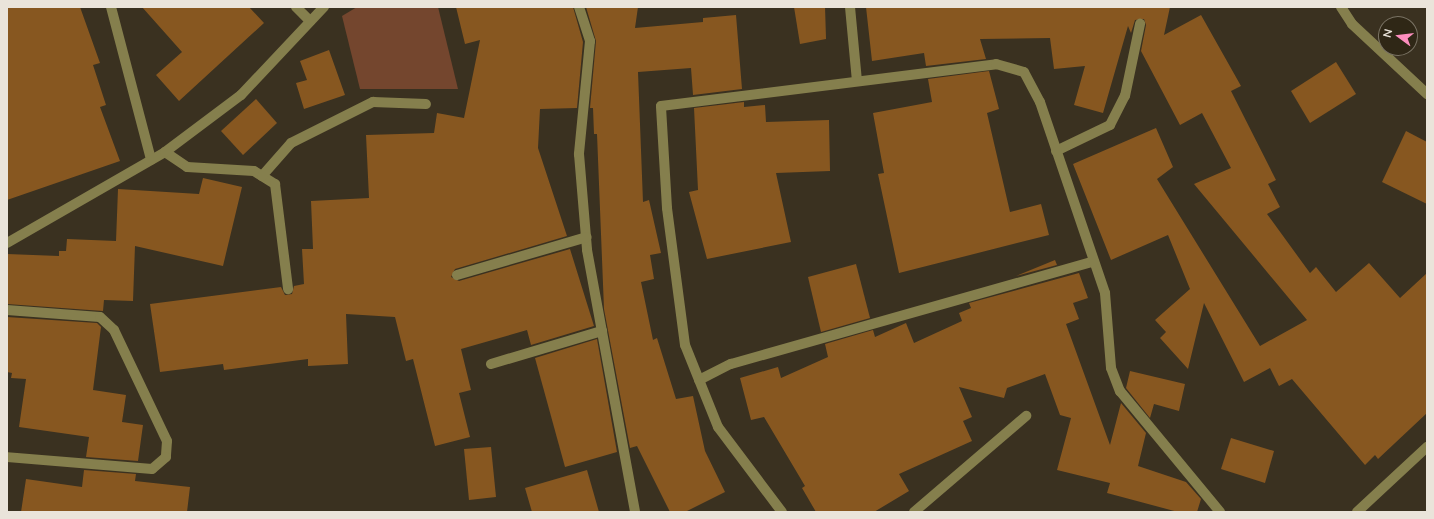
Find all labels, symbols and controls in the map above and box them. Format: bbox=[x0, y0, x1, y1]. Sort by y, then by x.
north arrow bbox=[1378, 16, 1418, 56]
text: N bbox=[1380, 27, 1395, 39]

